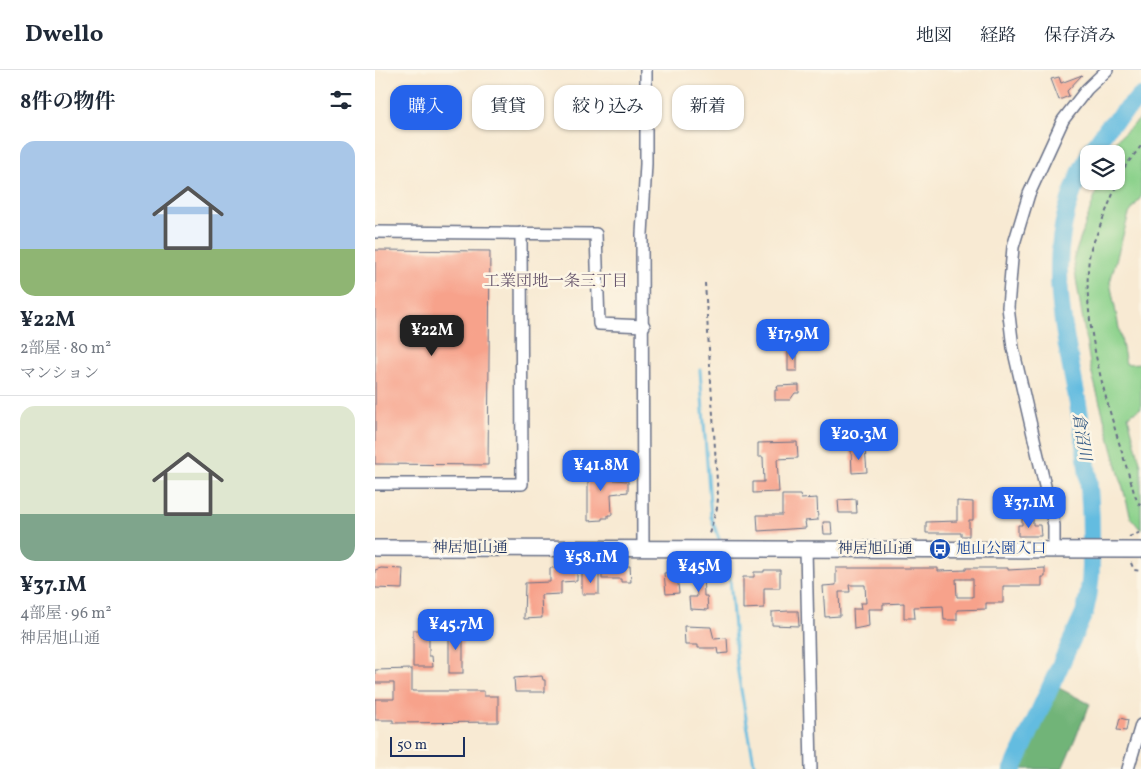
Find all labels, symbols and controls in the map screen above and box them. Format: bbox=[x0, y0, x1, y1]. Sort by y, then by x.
text: Dwello bbox=[25, 18, 103, 52]
text: 地図 bbox=[916, 24, 952, 49]
text: 経路 bbox=[980, 24, 1016, 49]
text: 保存済み bbox=[1044, 24, 1116, 49]
chip: 購入 bbox=[390, 85, 462, 130]
chip: 賃貸 bbox=[472, 85, 544, 130]
chip: 絞り込み bbox=[554, 85, 662, 130]
chip: 新着 bbox=[672, 85, 744, 130]
icon: filters bbox=[327, 86, 355, 114]
text: 8件の物件 bbox=[20, 88, 115, 117]
map controls bbox=[1080, 145, 1125, 190]
button: layers bbox=[1080, 145, 1125, 190]
icon: home bbox=[143, 173, 233, 263]
district label: 工業団地一条三丁目 bbox=[484, 271, 628, 293]
text: ¥22M bbox=[20, 306, 75, 335]
pin: ¥22M bbox=[402, 314, 462, 357]
pin: ¥17.9M bbox=[752, 318, 834, 361]
text: ¥22M bbox=[411, 320, 453, 342]
text: ¥17.9M bbox=[767, 324, 819, 346]
text: 2部屋 · 80 m² bbox=[20, 338, 111, 360]
text: マンション bbox=[20, 363, 99, 385]
water label: 倉沼川 bbox=[1066, 412, 1096, 464]
pin: ¥20.3M bbox=[818, 418, 900, 461]
text: ¥20.3M bbox=[831, 424, 887, 446]
icon: home bbox=[143, 439, 233, 529]
pin: ¥41.8M bbox=[560, 450, 642, 492]
text: ¥41.8M bbox=[574, 455, 628, 477]
pin: ¥37.1M bbox=[988, 486, 1070, 529]
text: ¥37.1M bbox=[1004, 492, 1054, 514]
bus stop icon: 旭山公園入口 bbox=[928, 537, 952, 561]
street label: 神居旭山通 bbox=[432, 538, 508, 559]
street label: 神居旭山通 bbox=[837, 539, 913, 560]
place label: 旭山公園入口 bbox=[956, 539, 1046, 560]
pin: ¥58.1M bbox=[550, 542, 632, 584]
text: ¥58.1M bbox=[565, 547, 617, 569]
pin: ¥45M bbox=[669, 550, 729, 593]
text: ¥45M bbox=[678, 556, 720, 578]
text: ¥37.1M bbox=[20, 571, 87, 600]
text: 4部屋 · 96 m² bbox=[20, 603, 111, 625]
pin: ¥45.7M bbox=[415, 608, 497, 651]
text: ¥45.7M bbox=[429, 614, 483, 636]
text: 神居旭山通 bbox=[20, 628, 100, 650]
scale bar bbox=[390, 734, 465, 757]
text: 50 m bbox=[397, 736, 427, 755]

